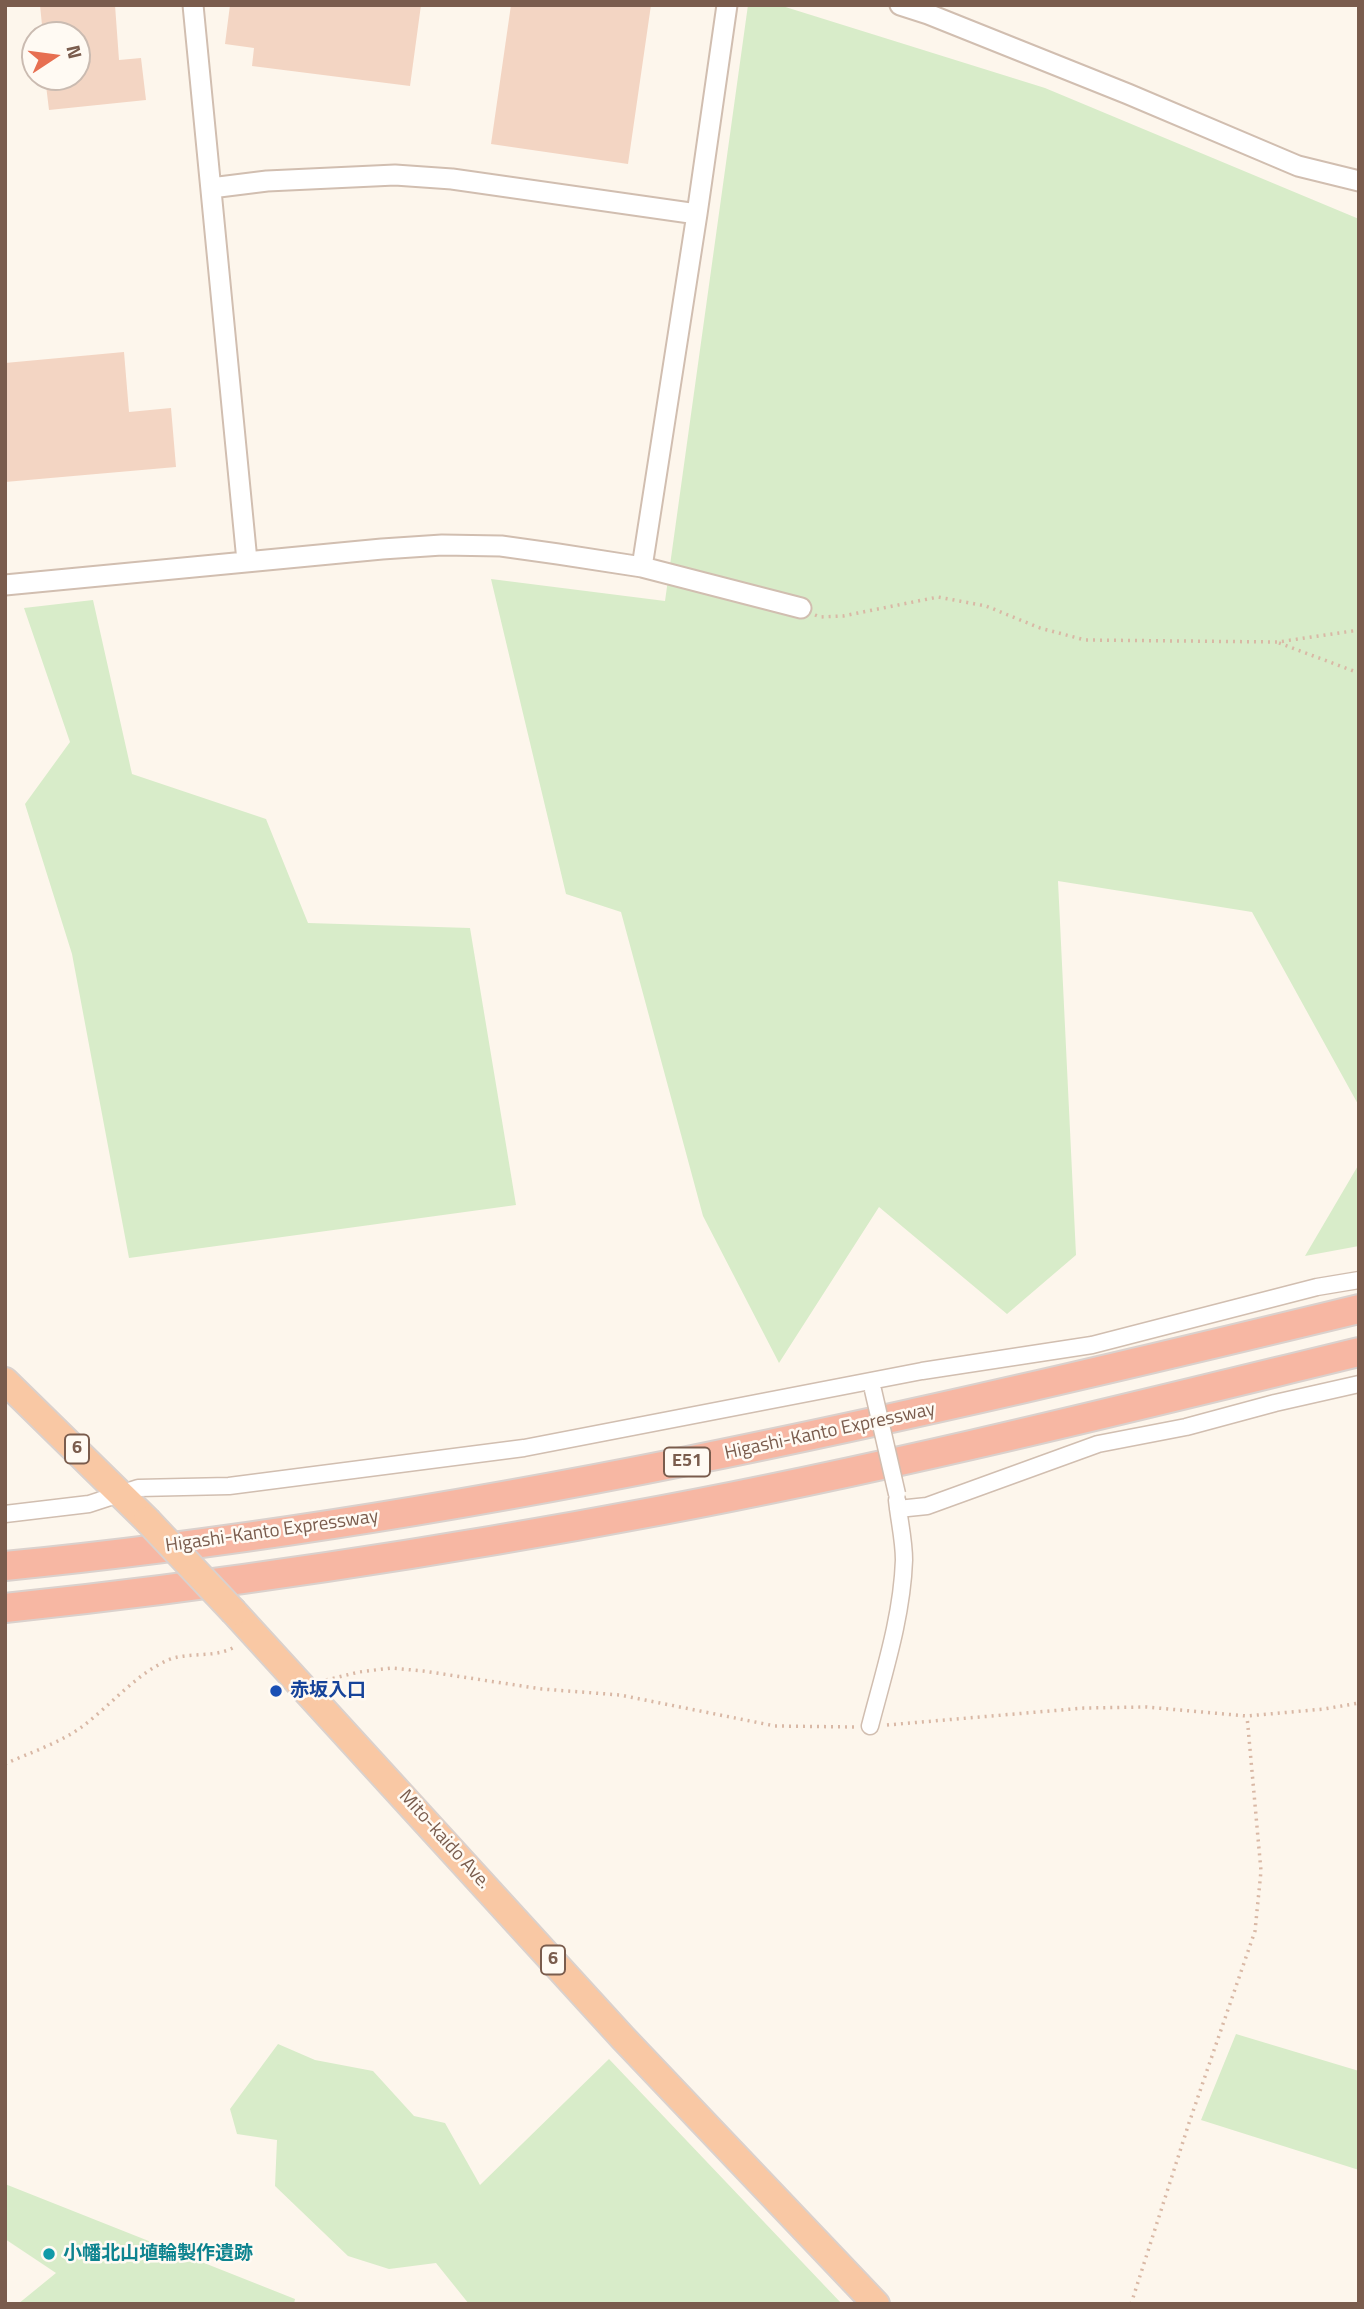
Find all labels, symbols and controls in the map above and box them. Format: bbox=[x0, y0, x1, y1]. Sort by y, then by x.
north arrow bbox=[21, 21, 91, 91]
text: N bbox=[59, 42, 91, 61]
street label: Higashi-Kanto Expressway bbox=[723, 1399, 937, 1465]
road number: 6 bbox=[65, 1434, 89, 1464]
road number: E51 bbox=[664, 1448, 710, 1476]
street label: Higashi-Kanto Expressway bbox=[164, 1506, 380, 1558]
place label: 赤坂入口 bbox=[290, 1680, 366, 1702]
marker: 赤坂入口 bbox=[268, 1683, 284, 1699]
street label: Mito-kaido Ave. bbox=[393, 1786, 495, 1894]
road number: 6 bbox=[541, 1946, 565, 1974]
place label: 小幡北山埴輪製作遺跡 bbox=[63, 2243, 253, 2265]
marker: 小幡北山埴輪製作遺跡 bbox=[41, 2246, 57, 2262]

